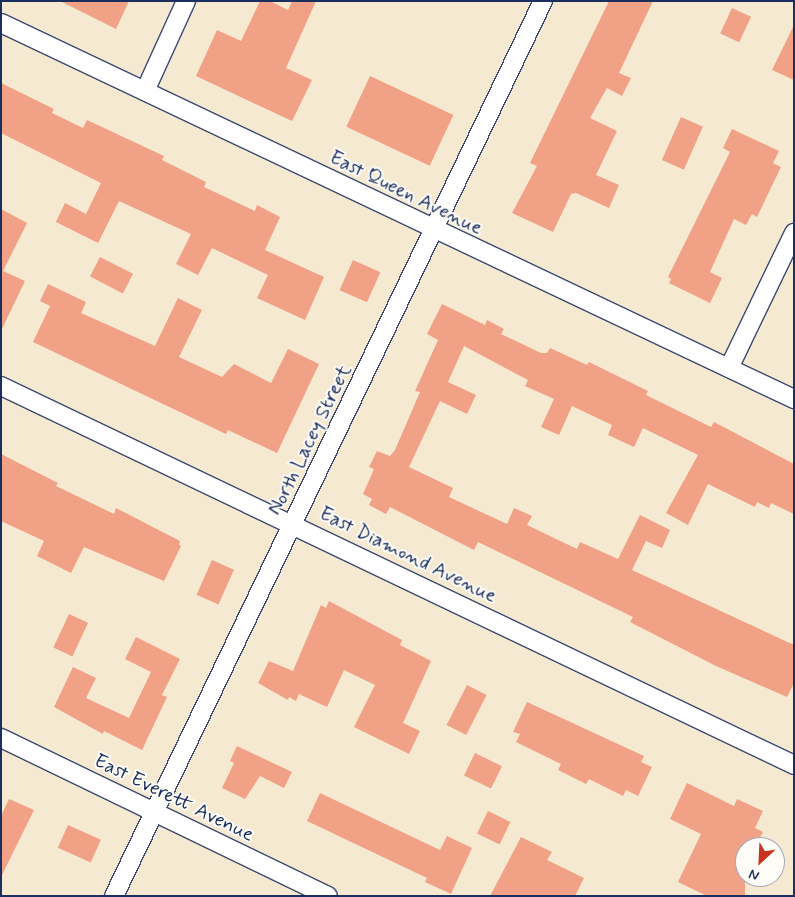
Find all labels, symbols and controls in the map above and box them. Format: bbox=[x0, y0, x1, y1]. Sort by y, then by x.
street label: East Queen Avenue bbox=[328, 147, 484, 239]
street label: North Lacey Street bbox=[263, 361, 357, 519]
street label: East Diamond Avenue bbox=[318, 503, 498, 607]
street label: East Everett Avenue bbox=[90, 749, 258, 847]
north arrow bbox=[735, 837, 785, 887]
text: N bbox=[746, 865, 762, 885]

